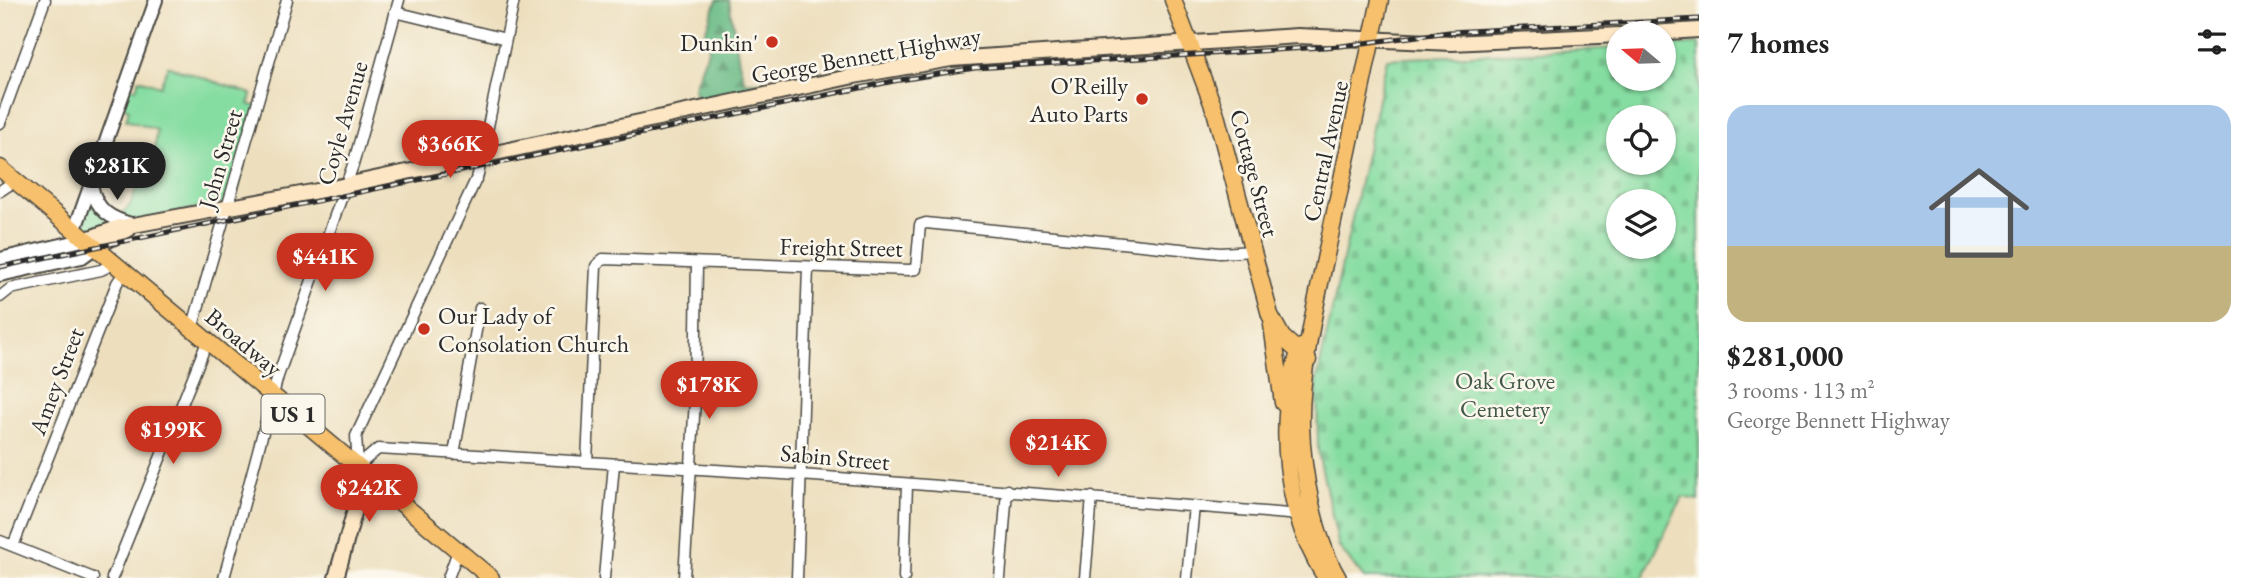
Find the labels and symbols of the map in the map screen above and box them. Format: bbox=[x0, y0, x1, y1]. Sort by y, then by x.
street label: George Bennett Highway bbox=[749, 19, 984, 90]
north arrow bbox=[1606, 21, 1676, 91]
place label: Dunkin' bbox=[680, 27, 758, 58]
marker: Dunkin' bbox=[764, 34, 780, 50]
street label: Coyle Avenue bbox=[310, 57, 374, 189]
place label: O'Reilly Auto Parts bbox=[1029, 70, 1128, 129]
street label: Central Avenue bbox=[1295, 78, 1355, 224]
marker: O'Reilly Auto Parts bbox=[1134, 91, 1150, 107]
street label: John Street bbox=[190, 105, 249, 214]
street label: Cottage Street bbox=[1223, 106, 1287, 241]
pin: $366K bbox=[401, 120, 499, 180]
pin: $281K bbox=[68, 142, 166, 202]
street label: Freight Street bbox=[779, 230, 903, 264]
pin: $441K bbox=[276, 233, 374, 293]
place label: Our Lady of Consolation Church bbox=[438, 300, 629, 359]
street label: Broadway bbox=[199, 301, 289, 383]
marker: Our Lady of Consolation Church bbox=[416, 321, 432, 337]
street label: Amey Street bbox=[21, 322, 91, 440]
pin: $178K bbox=[660, 362, 758, 421]
park label: Oak Grove Cemetery bbox=[1455, 365, 1555, 424]
road number: US 1 bbox=[262, 394, 324, 434]
pin: $199K bbox=[124, 406, 222, 466]
pin: $214K bbox=[1009, 420, 1107, 479]
street label: Sabin Street bbox=[779, 437, 891, 477]
pin: $242K bbox=[320, 464, 418, 524]

